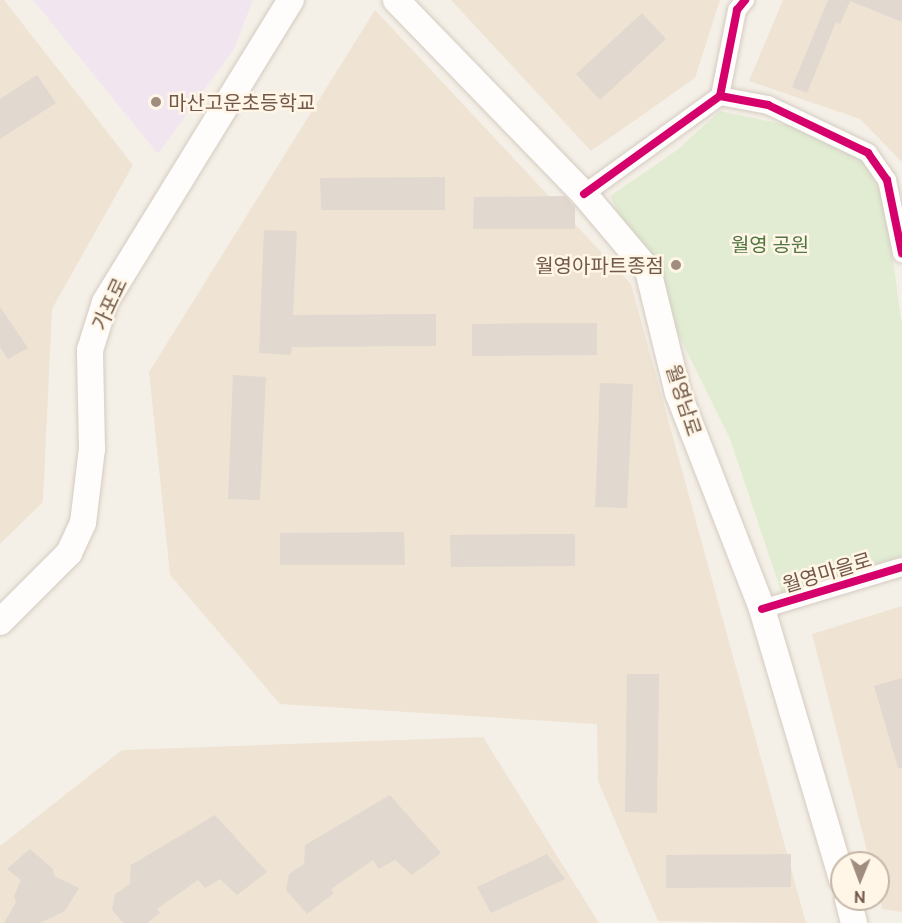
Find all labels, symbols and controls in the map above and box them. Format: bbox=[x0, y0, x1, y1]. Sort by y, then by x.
place label: 마산고운초등학교 bbox=[168, 90, 315, 114]
marker: 마산고운초등학교 bbox=[149, 95, 163, 109]
park label: 월영 공원 bbox=[731, 232, 809, 256]
place label: 월영아파트종점 bbox=[535, 253, 664, 277]
marker: 월영아파트종점 bbox=[669, 258, 683, 272]
street label: 가포로 bbox=[86, 274, 132, 334]
street label: 월영남로 bbox=[661, 361, 707, 439]
street label: 월영마을로 bbox=[780, 547, 874, 597]
north arrow bbox=[830, 851, 890, 911]
text: N bbox=[854, 888, 866, 906]

